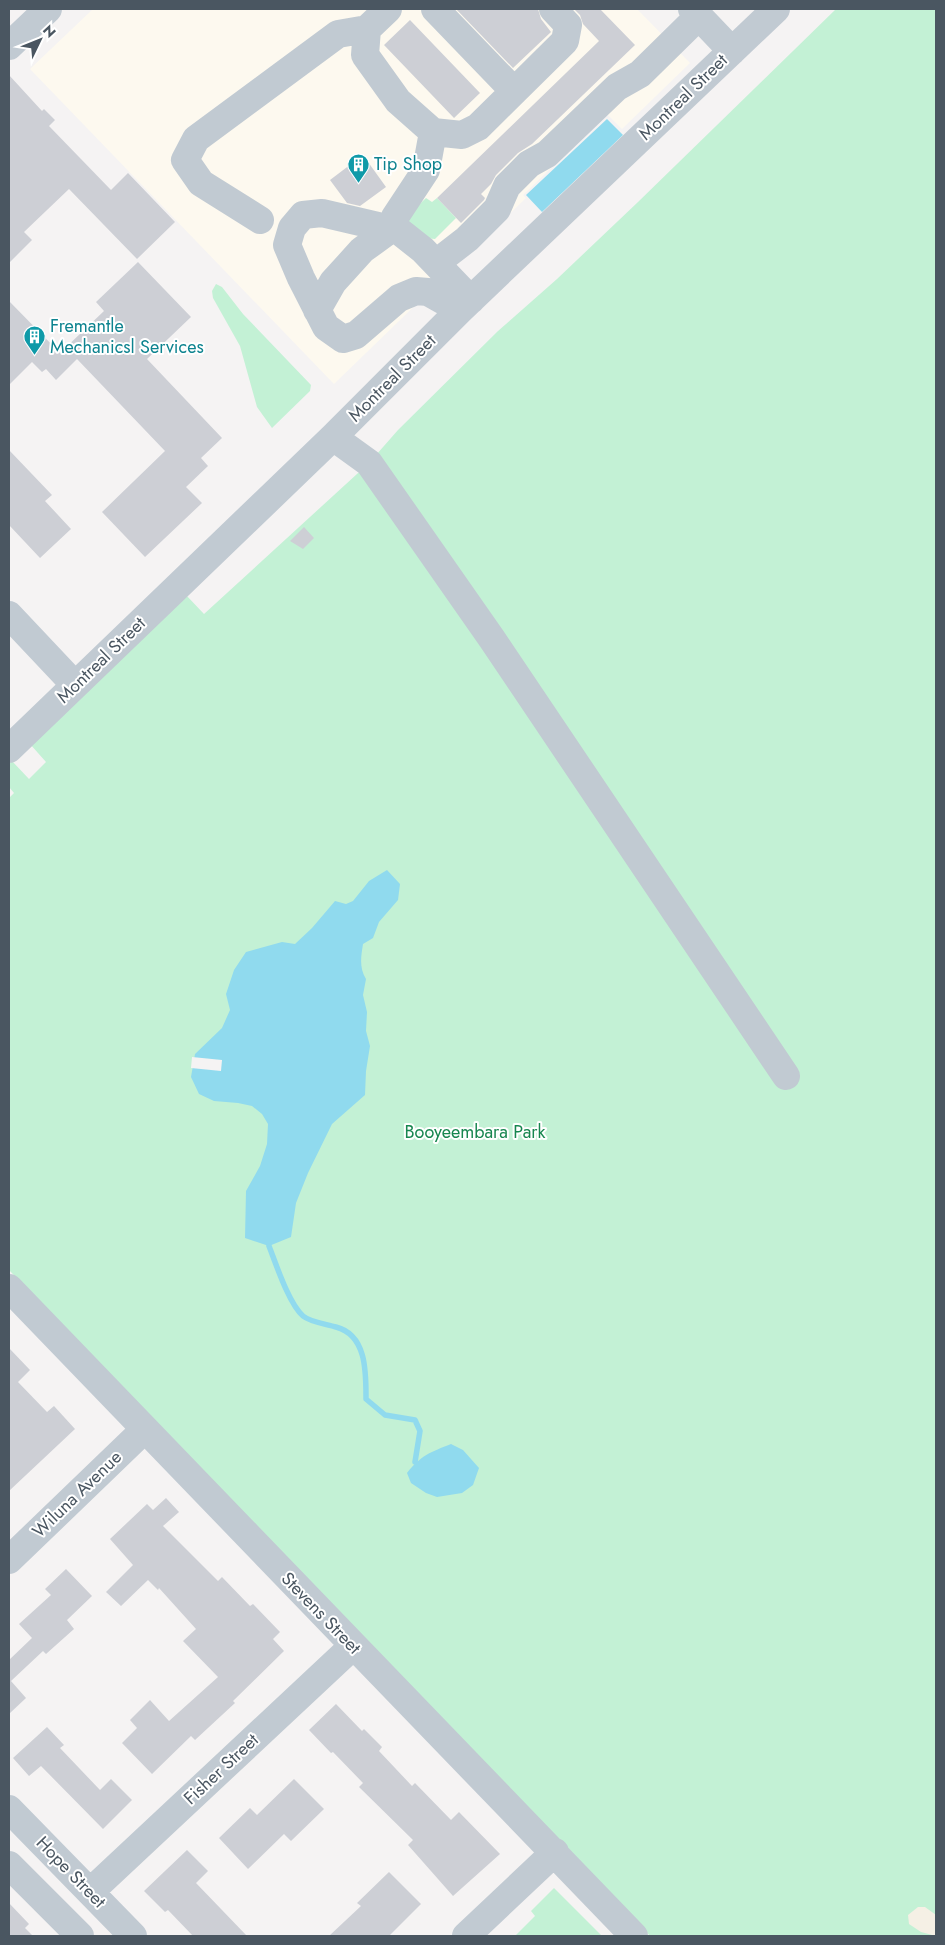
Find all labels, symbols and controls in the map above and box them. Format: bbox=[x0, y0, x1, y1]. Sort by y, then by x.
north arrow bbox=[15, 15, 65, 65]
text: N bbox=[38, 20, 61, 42]
street label: Montreal Street bbox=[633, 47, 734, 146]
place label: Tip Shop bbox=[374, 151, 442, 177]
building icon: Tip Shop bbox=[346, 152, 370, 183]
place label: Fremantle Mechanicsl Services bbox=[50, 313, 204, 360]
building icon: Fremantle Mechanicsl Services bbox=[22, 324, 46, 355]
street label: Montreal Street bbox=[342, 328, 442, 428]
street label: Montreal Street bbox=[51, 610, 152, 709]
park label: Booyeembara Park bbox=[405, 1119, 546, 1145]
street label: Wiluna Avenue bbox=[26, 1444, 128, 1544]
street label: Stevens Street bbox=[275, 1566, 367, 1660]
street label: Fisher Street bbox=[178, 1727, 265, 1811]
street label: Hope Street bbox=[30, 1830, 112, 1914]

